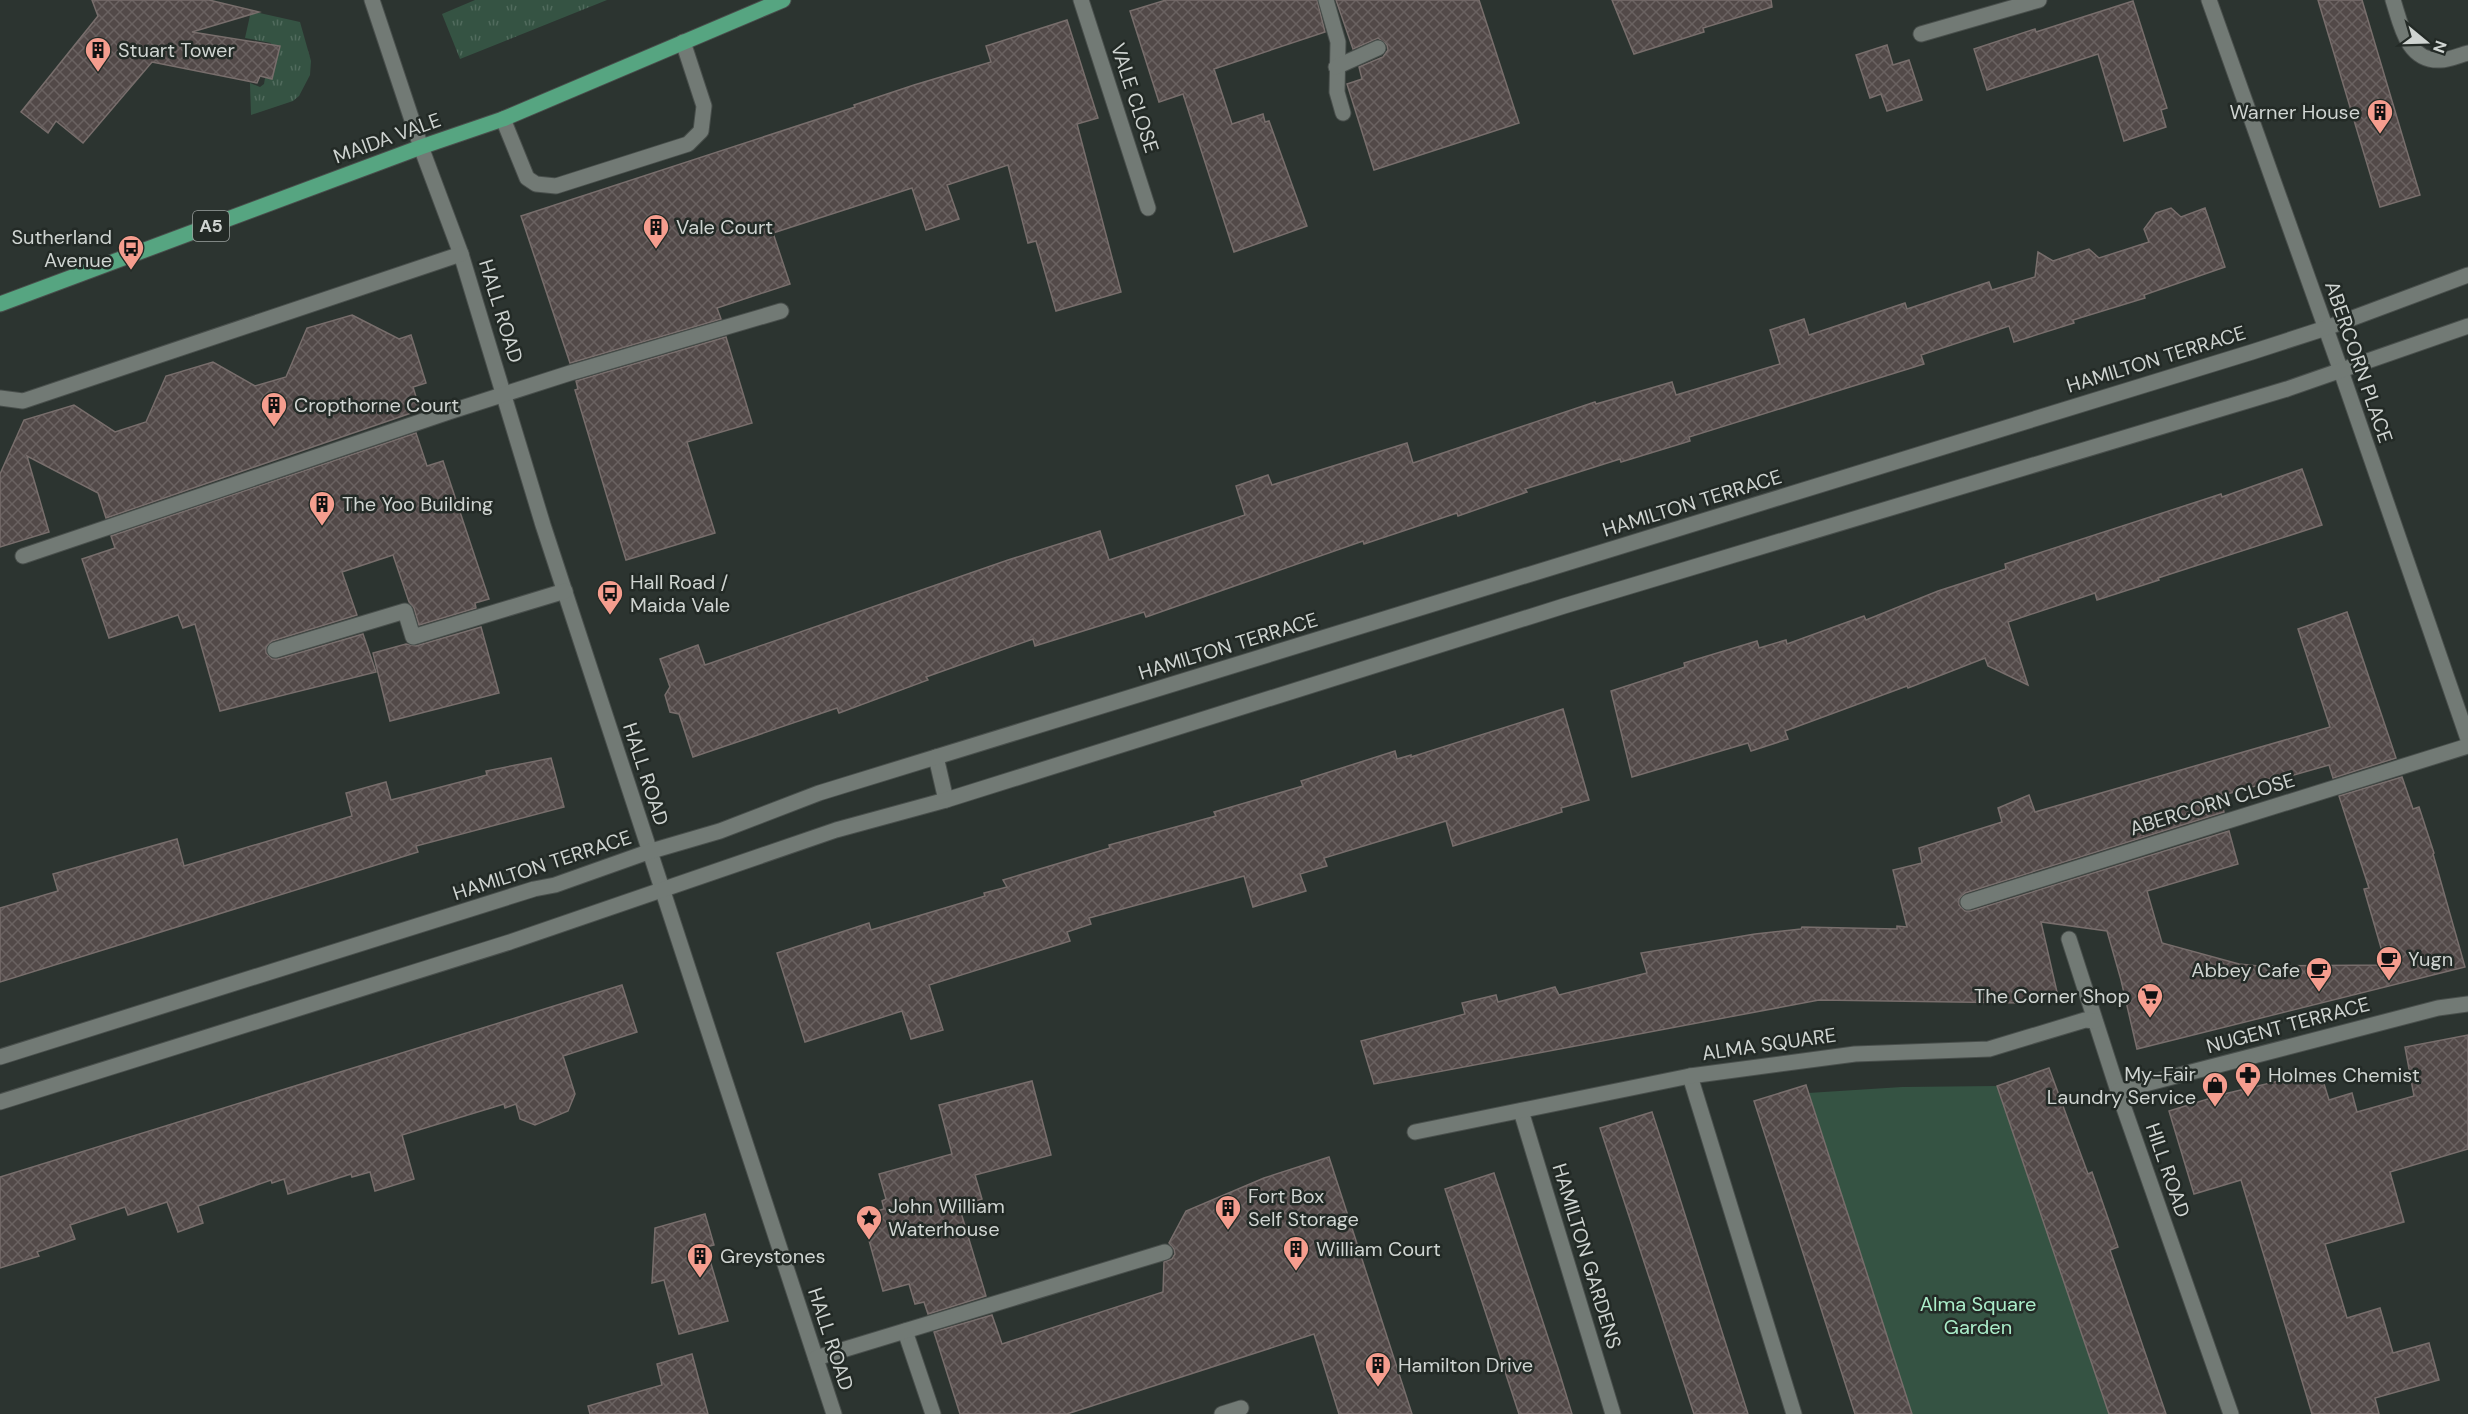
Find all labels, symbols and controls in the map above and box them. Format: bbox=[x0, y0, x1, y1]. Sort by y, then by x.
north arrow bbox=[2396, 12, 2456, 72]
building icon: Stuart Tower bbox=[83, 35, 113, 73]
place label: Stuart Tower bbox=[118, 37, 235, 63]
text: N bbox=[2428, 38, 2452, 56]
street label: VALE CLOSE bbox=[1105, 40, 1165, 156]
building icon: Warner House bbox=[2365, 97, 2395, 135]
place label: Warner House bbox=[2229, 99, 2360, 125]
street label: MAIDA VALE bbox=[330, 107, 444, 169]
road number: A5 bbox=[193, 211, 229, 241]
building icon: Vale Court bbox=[641, 212, 671, 250]
place label: Vale Court bbox=[676, 214, 773, 240]
place label: Sutherland Avenue bbox=[11, 224, 112, 273]
bus stop icon: Sutherland Avenue bbox=[116, 233, 146, 271]
street label: HALL ROAD bbox=[473, 256, 529, 366]
street label: ABERCORN PLACE bbox=[2319, 278, 2399, 446]
street label: HAMILTON TERRACE bbox=[2063, 319, 2249, 399]
building icon: Cropthorne Court bbox=[259, 390, 289, 428]
place label: Cropthorne Court bbox=[294, 392, 459, 418]
street label: HAMILTON TERRACE bbox=[1599, 463, 1785, 543]
building icon: The Yoo Building bbox=[307, 489, 337, 527]
place label: The Yoo Building bbox=[342, 491, 493, 517]
place label: Hall Road / Maida Vale bbox=[630, 569, 730, 618]
bus stop icon: Hall Road / Maida Vale bbox=[595, 578, 625, 616]
street label: HAMILTON TERRACE bbox=[1135, 606, 1321, 686]
street label: HALL ROAD bbox=[617, 719, 675, 829]
street label: ABERCORN CLOSE bbox=[2126, 767, 2298, 841]
street label: HAMILTON TERRACE bbox=[449, 824, 635, 906]
cafe icon: Yugn bbox=[2374, 944, 2404, 982]
place label: Yugn bbox=[2408, 946, 2453, 972]
cafe icon: Abbey Cafe bbox=[2304, 955, 2334, 993]
place label: Abbey Cafe bbox=[2191, 957, 2300, 983]
supermarket icon: The Corner Shop bbox=[2135, 981, 2165, 1019]
place label: The Corner Shop bbox=[1974, 983, 2130, 1009]
street label: NUGENT TERRACE bbox=[2203, 991, 2373, 1059]
street label: ALMA SQUARE bbox=[1700, 1022, 1838, 1066]
pharmacy icon: Holmes Chemist bbox=[2233, 1060, 2263, 1098]
place label: My-Fair Laundry Service bbox=[2047, 1061, 2196, 1110]
place label: Holmes Chemist bbox=[2268, 1062, 2420, 1088]
shop icon: My-Fair Laundry Service bbox=[2200, 1070, 2230, 1108]
street label: HILL ROAD bbox=[2140, 1119, 2196, 1221]
street label: HAMILTON GARDENS bbox=[1546, 1160, 1628, 1352]
place label: Fort Box Self Storage bbox=[1248, 1183, 1359, 1232]
place label: John William Waterhouse bbox=[888, 1193, 1005, 1242]
building icon: Fort Box Self Storage bbox=[1213, 1193, 1243, 1231]
place icon: John William Waterhouse bbox=[854, 1203, 884, 1241]
building icon: William Court bbox=[1281, 1234, 1311, 1272]
place label: William Court bbox=[1316, 1236, 1441, 1262]
building icon: Greystones bbox=[685, 1241, 715, 1279]
place label: Greystones bbox=[720, 1243, 826, 1269]
street label: HALL ROAD bbox=[802, 1284, 860, 1394]
park label: Alma Square Garden bbox=[1920, 1291, 2036, 1340]
building icon: Hamilton Drive bbox=[1363, 1350, 1393, 1388]
place label: Hamilton Drive bbox=[1398, 1352, 1533, 1378]

